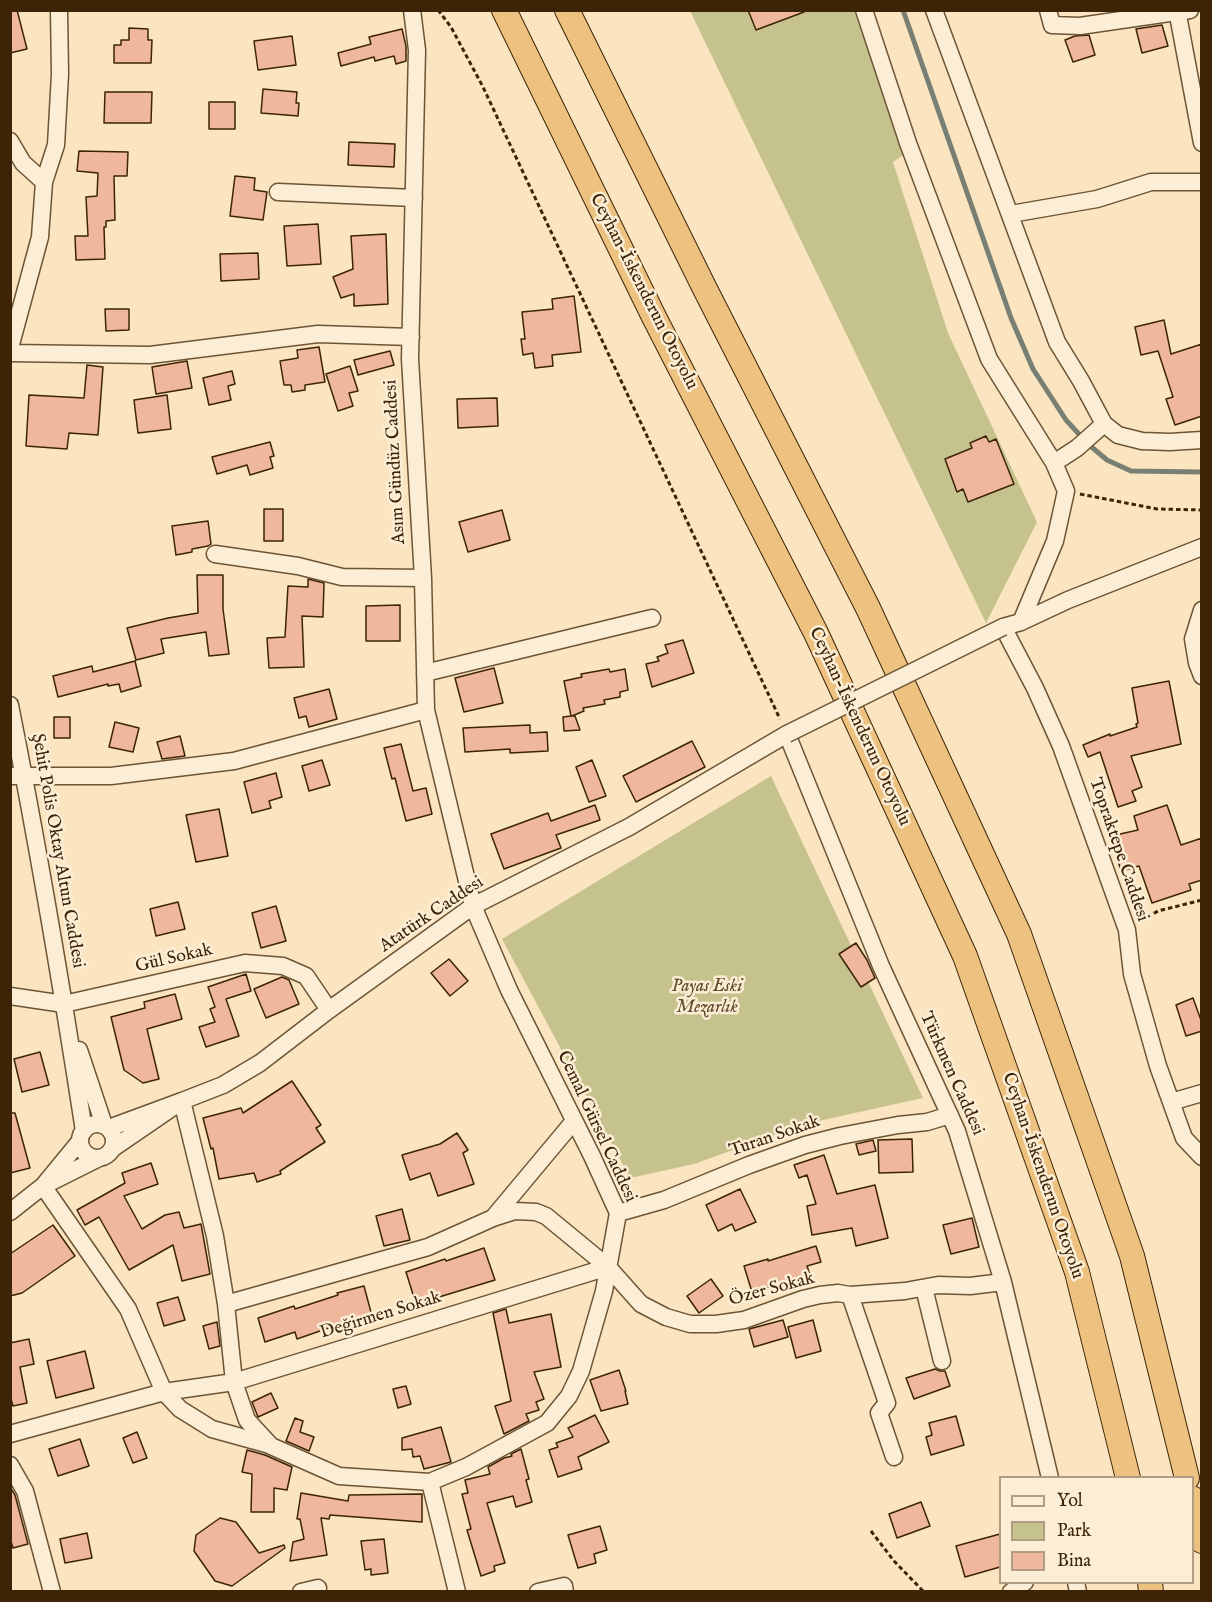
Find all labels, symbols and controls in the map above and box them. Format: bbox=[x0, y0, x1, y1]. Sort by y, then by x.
street label: Ceyhan-İskenderun Otoyolu bbox=[584, 191, 702, 393]
street label: Asım Gündüz Caddesi bbox=[381, 379, 411, 545]
street label: Ceyhan-İskenderun Otoyolu bbox=[803, 624, 915, 830]
street label: Şehit Polis Oktay Altun Caddesi bbox=[26, 732, 88, 970]
street label: Topraktepe Caddesi bbox=[1083, 775, 1153, 925]
street label: Atatürk Caddesi bbox=[376, 872, 488, 958]
street label: Gül Sokak bbox=[133, 940, 215, 978]
park label: Payas Eski Mezarlık bbox=[672, 976, 742, 1018]
street label: Türkmen Caddesi bbox=[914, 1009, 988, 1139]
street label: Cemal Gürsel Caddesi bbox=[551, 1048, 641, 1206]
street label: Ceyhan-İskenderun Otoyolu bbox=[997, 1070, 1087, 1282]
street label: Turan Sokak bbox=[727, 1111, 823, 1163]
street label: Özer Sokak bbox=[727, 1268, 817, 1312]
street label: Değirmen Sokak bbox=[318, 1287, 444, 1345]
legend bbox=[999, 1476, 1194, 1584]
text: Yol bbox=[1057, 1490, 1083, 1513]
text: Park bbox=[1057, 1520, 1091, 1543]
text: Bina bbox=[1057, 1550, 1091, 1573]

